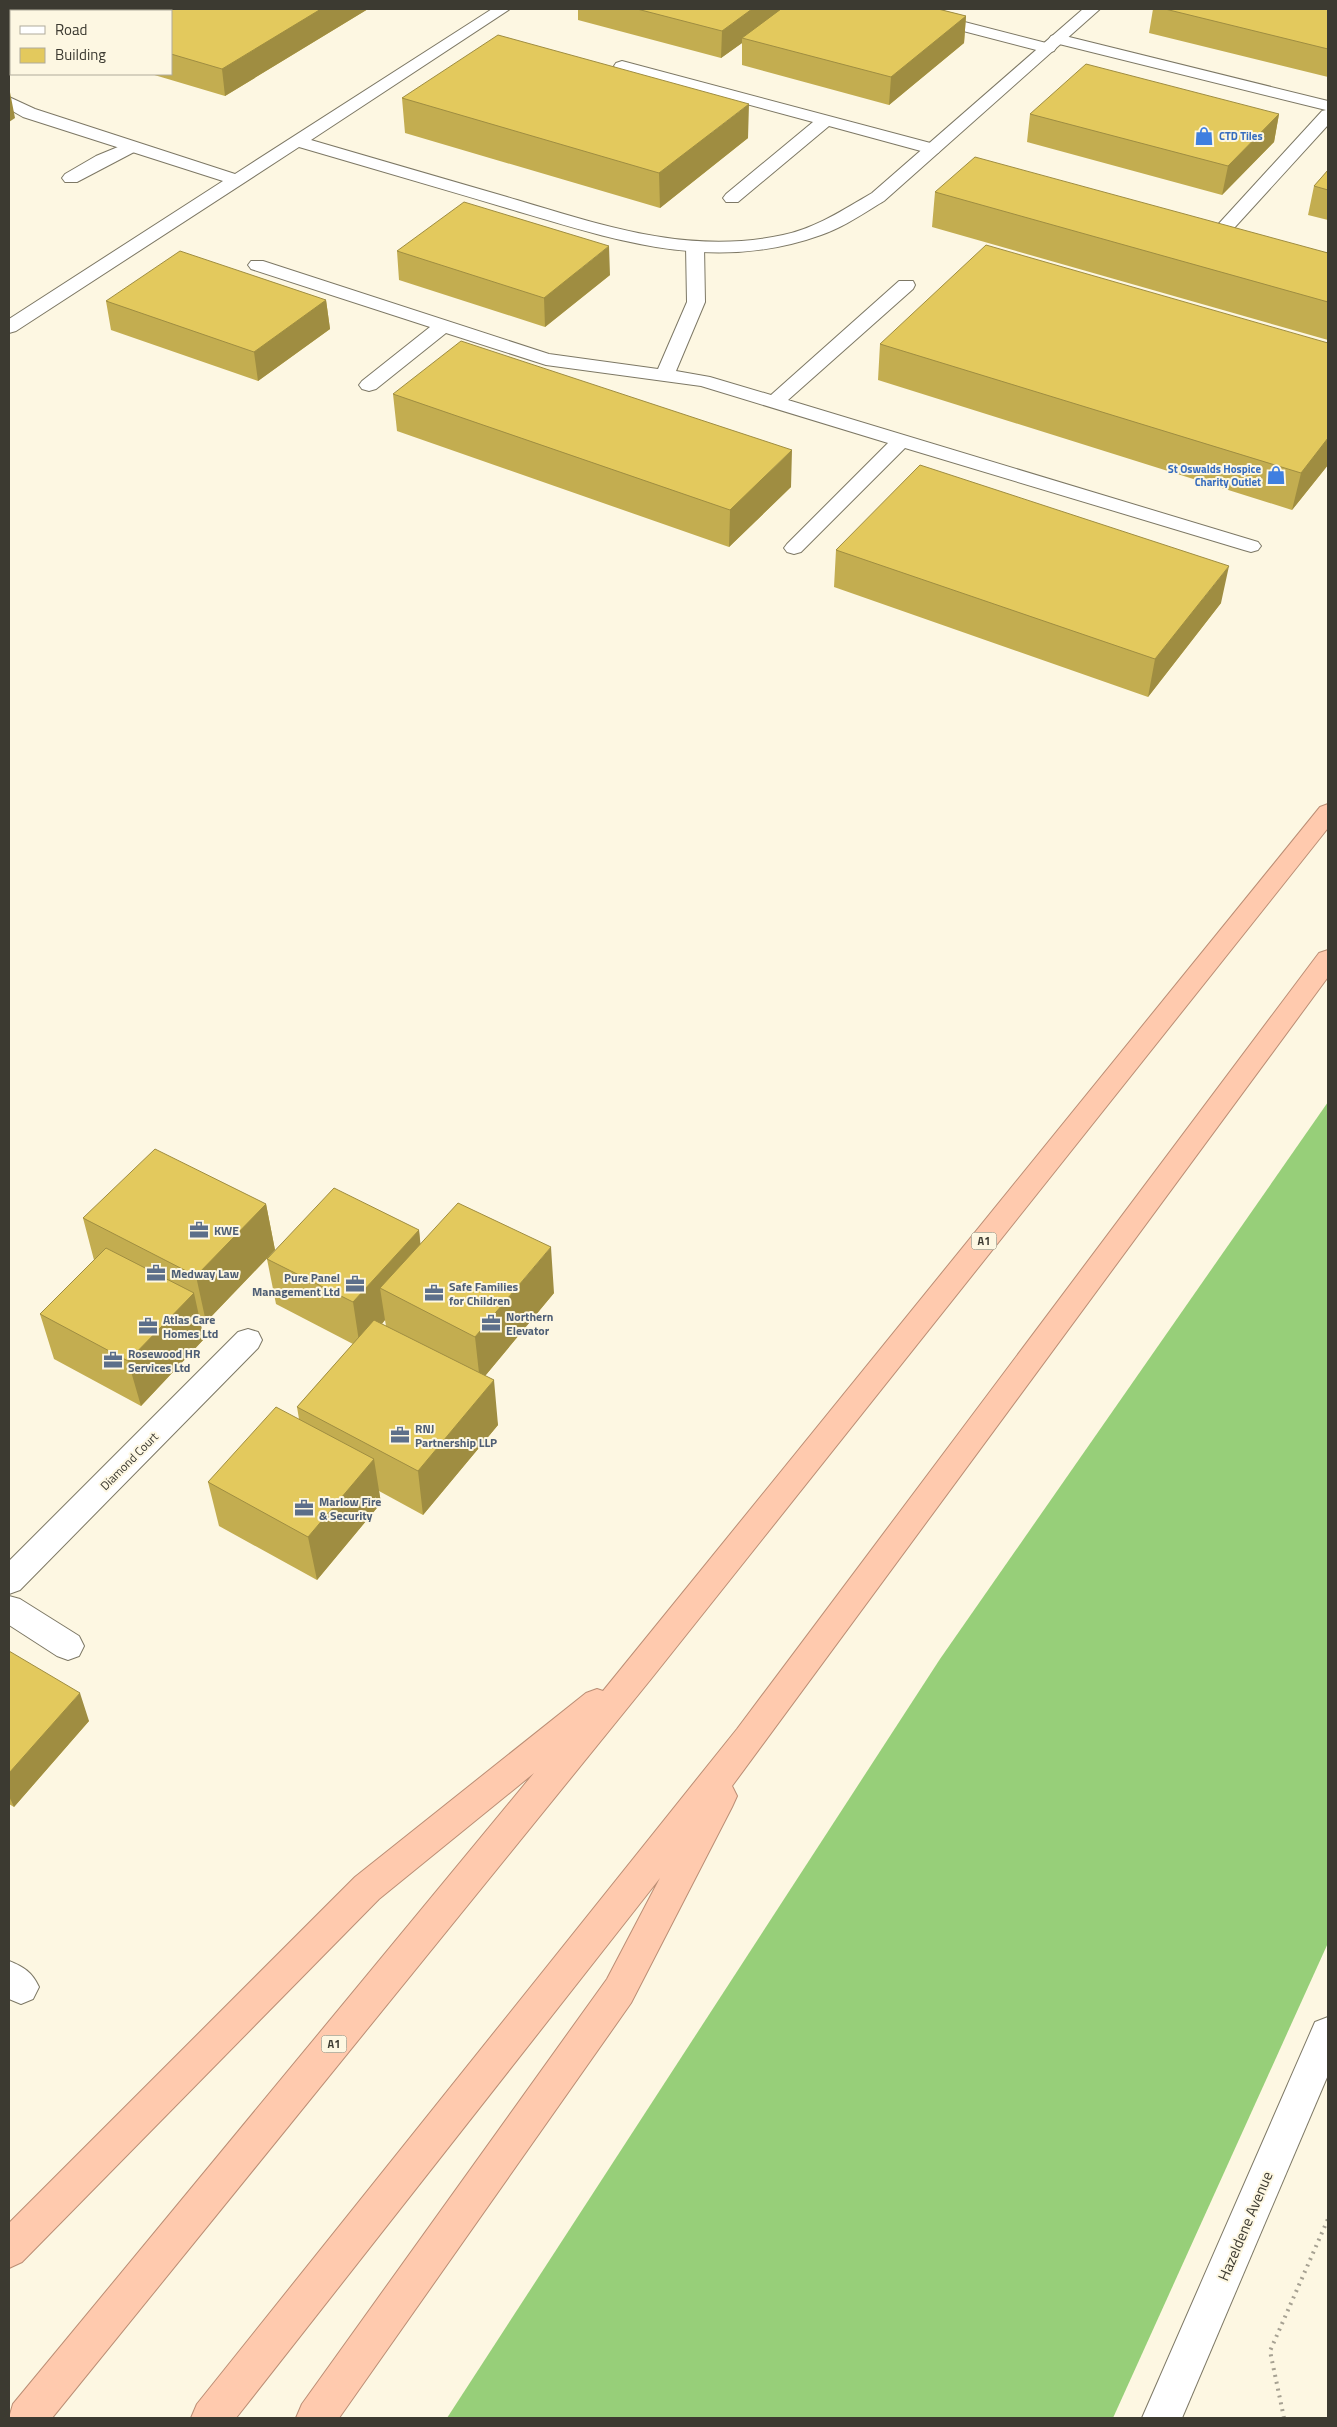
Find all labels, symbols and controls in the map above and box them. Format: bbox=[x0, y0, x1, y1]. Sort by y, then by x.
legend bbox=[10, 10, 172, 75]
text: Road bbox=[55, 18, 87, 41]
text: Building bbox=[55, 43, 106, 66]
shop icon: CTD Tiles bbox=[1193, 125, 1215, 147]
place label: CTD Tiles bbox=[1219, 128, 1263, 144]
place label: St Oswalds Hospice Charity Outlet bbox=[1168, 461, 1261, 490]
shop icon: St Oswalds Hospice Charity Outlet bbox=[1265, 464, 1287, 486]
office icon: KWE bbox=[188, 1219, 210, 1241]
place label: KWE bbox=[214, 1221, 239, 1240]
road number: A1 bbox=[972, 1232, 996, 1250]
office icon: Medway Law bbox=[145, 1262, 167, 1284]
place label: Medway Law bbox=[171, 1264, 239, 1283]
place label: Pure Panel Management Ltd bbox=[252, 1268, 340, 1301]
office icon: Pure Panel Management Ltd bbox=[344, 1273, 366, 1295]
place label: Safe Families for Children bbox=[449, 1277, 519, 1310]
office icon: Safe Families for Children bbox=[423, 1282, 445, 1304]
place label: Northern Elevator bbox=[506, 1307, 553, 1340]
place label: Atlas Care Homes Ltd bbox=[163, 1310, 218, 1343]
office icon: Northern Elevator bbox=[480, 1312, 502, 1334]
office icon: Atlas Care Homes Ltd bbox=[137, 1315, 159, 1337]
place label: Rosewood HR Services Ltd bbox=[128, 1344, 200, 1377]
office icon: Rosewood HR Services Ltd bbox=[102, 1349, 124, 1371]
place label: RNJ Partnership LLP bbox=[415, 1419, 497, 1452]
office icon: RNJ Partnership LLP bbox=[389, 1424, 411, 1446]
street label: Diamond Court bbox=[96, 1427, 163, 1494]
place label: Marlow Fire & Security bbox=[319, 1492, 381, 1525]
office icon: Marlow Fire & Security bbox=[293, 1497, 315, 1519]
road number: A1 bbox=[322, 2036, 346, 2052]
street label: Hazeldene Avenue bbox=[1212, 2168, 1278, 2284]

